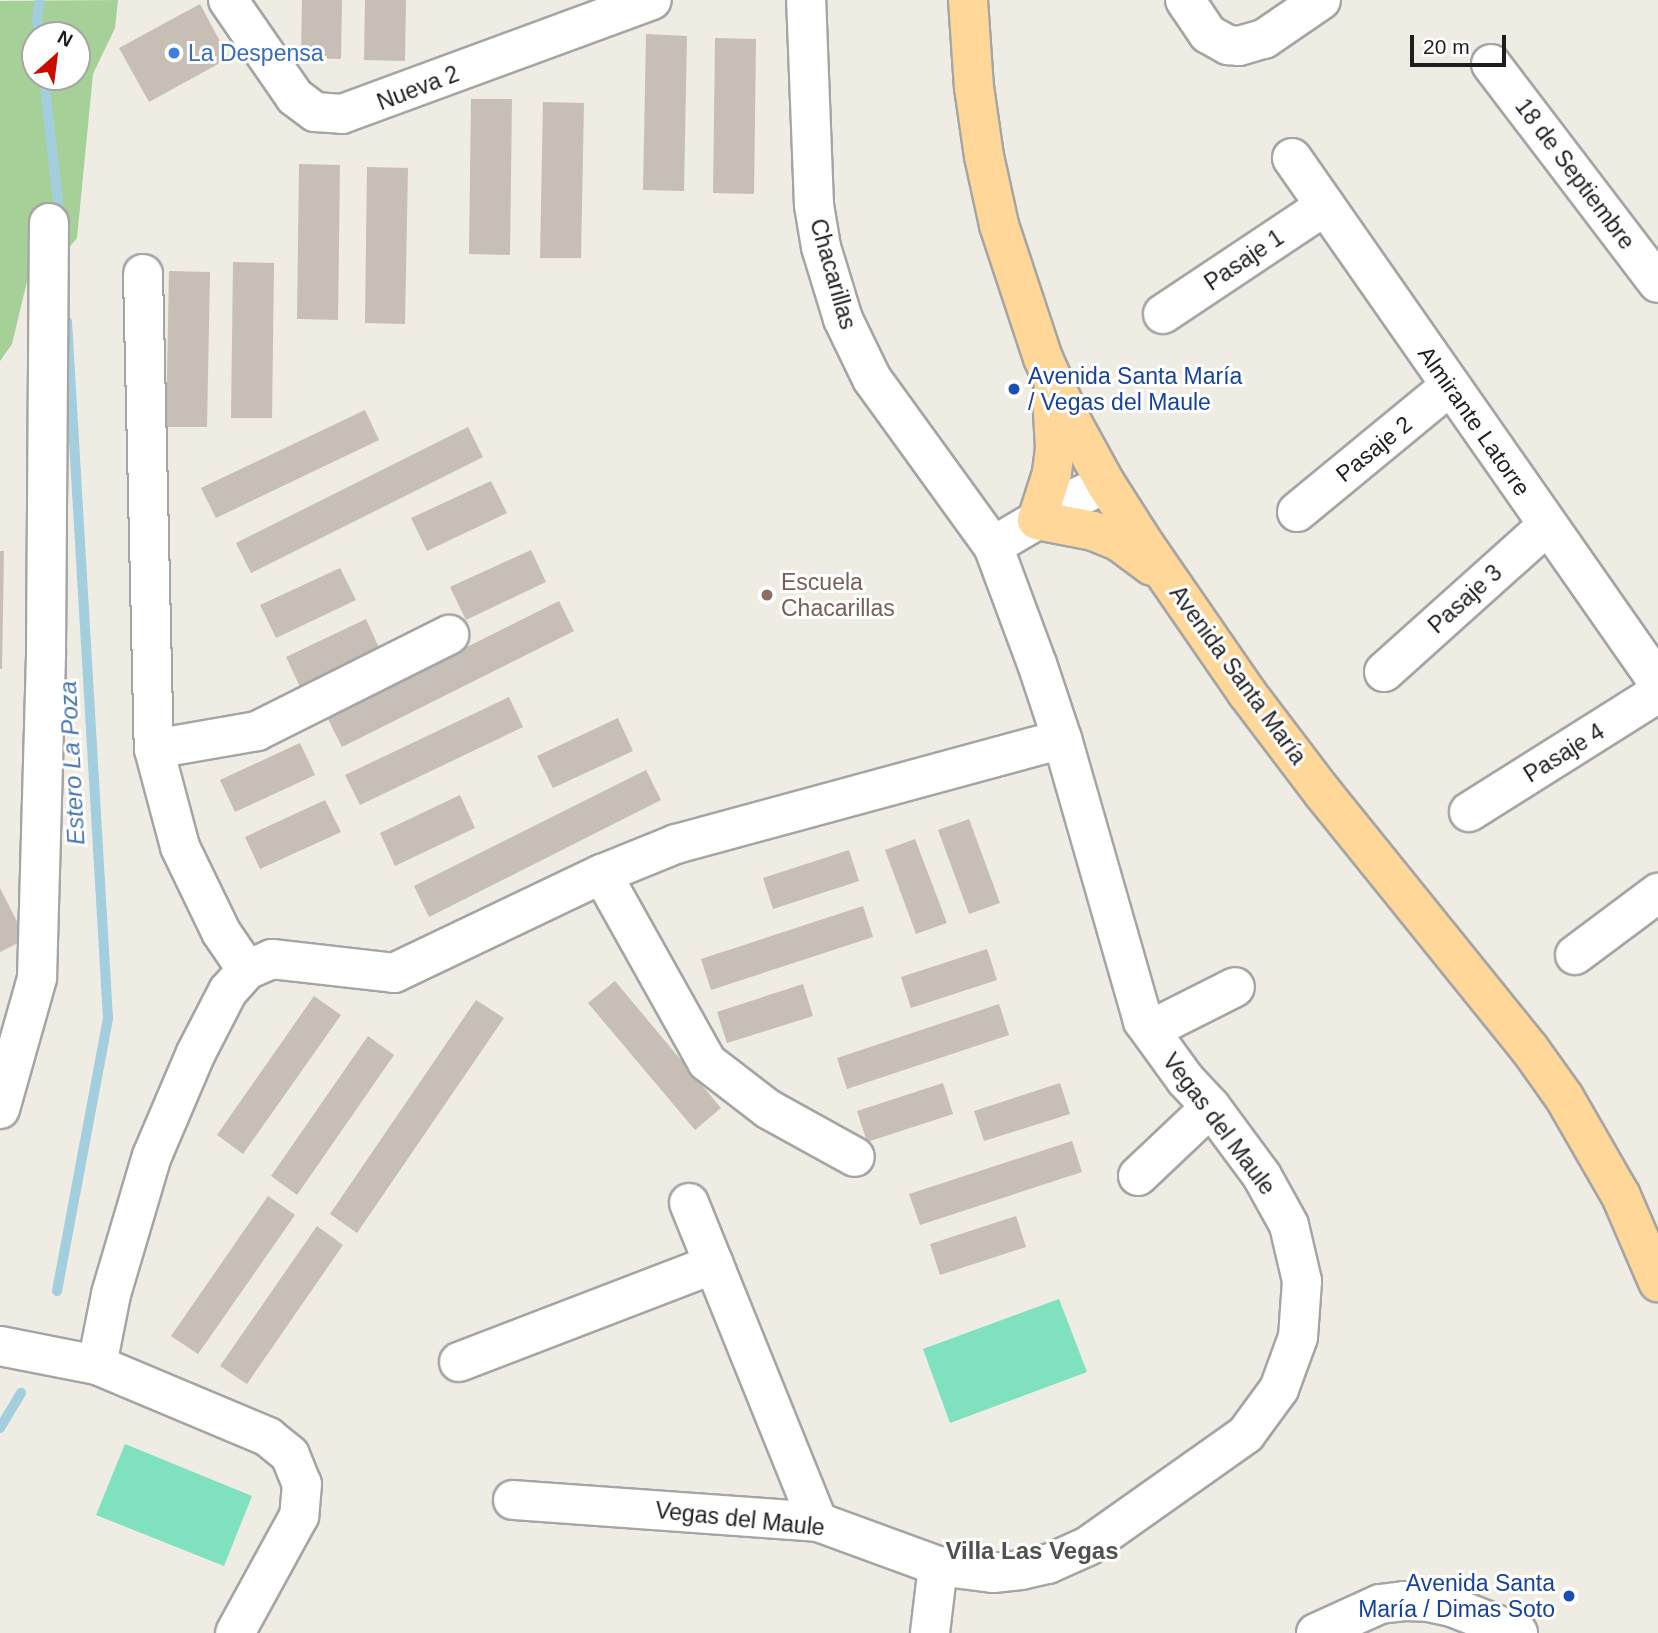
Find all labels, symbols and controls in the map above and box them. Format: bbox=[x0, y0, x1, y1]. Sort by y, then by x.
north arrow bbox=[21, 21, 91, 91]
scale bar bbox=[1413, 21, 1509, 65]
text: N bbox=[54, 26, 76, 51]
text: 20 m bbox=[1423, 35, 1470, 58]
place label: La Despensa bbox=[188, 39, 324, 67]
marker: La Despensa bbox=[166, 45, 182, 61]
street label: Nueva 2 bbox=[373, 60, 463, 116]
street label: 18 de Septiembre bbox=[1509, 93, 1641, 255]
street label: Chacarillas bbox=[804, 216, 862, 332]
street label: Pasaje 1 bbox=[1199, 224, 1289, 296]
street label: Almirante Latorre bbox=[1412, 341, 1536, 501]
place label: Avenida Santa María / Vegas del Maule bbox=[1028, 362, 1242, 416]
marker: Avenida Santa María / Vegas del Maule bbox=[1006, 381, 1022, 397]
street label: Pasaje 2 bbox=[1331, 410, 1417, 488]
street label: Pasaje 3 bbox=[1423, 559, 1507, 639]
place label: Escuela Chacarillas bbox=[781, 568, 895, 622]
street label: Avenida Santa María bbox=[1164, 580, 1312, 770]
marker: Escuela Chacarillas bbox=[759, 587, 775, 603]
water label: Estero La Poza bbox=[53, 680, 91, 846]
street label: Pasaje 4 bbox=[1519, 718, 1609, 788]
street label: Vegas del Maule bbox=[1157, 1048, 1281, 1200]
street label: Vegas del Maule bbox=[654, 1496, 826, 1542]
district label: Villa Las Vegas bbox=[945, 1537, 1119, 1565]
place label: Avenida Santa María / Dimas Soto bbox=[1358, 1569, 1555, 1623]
marker: Avenida Santa María / Dimas Soto bbox=[1561, 1588, 1577, 1604]

